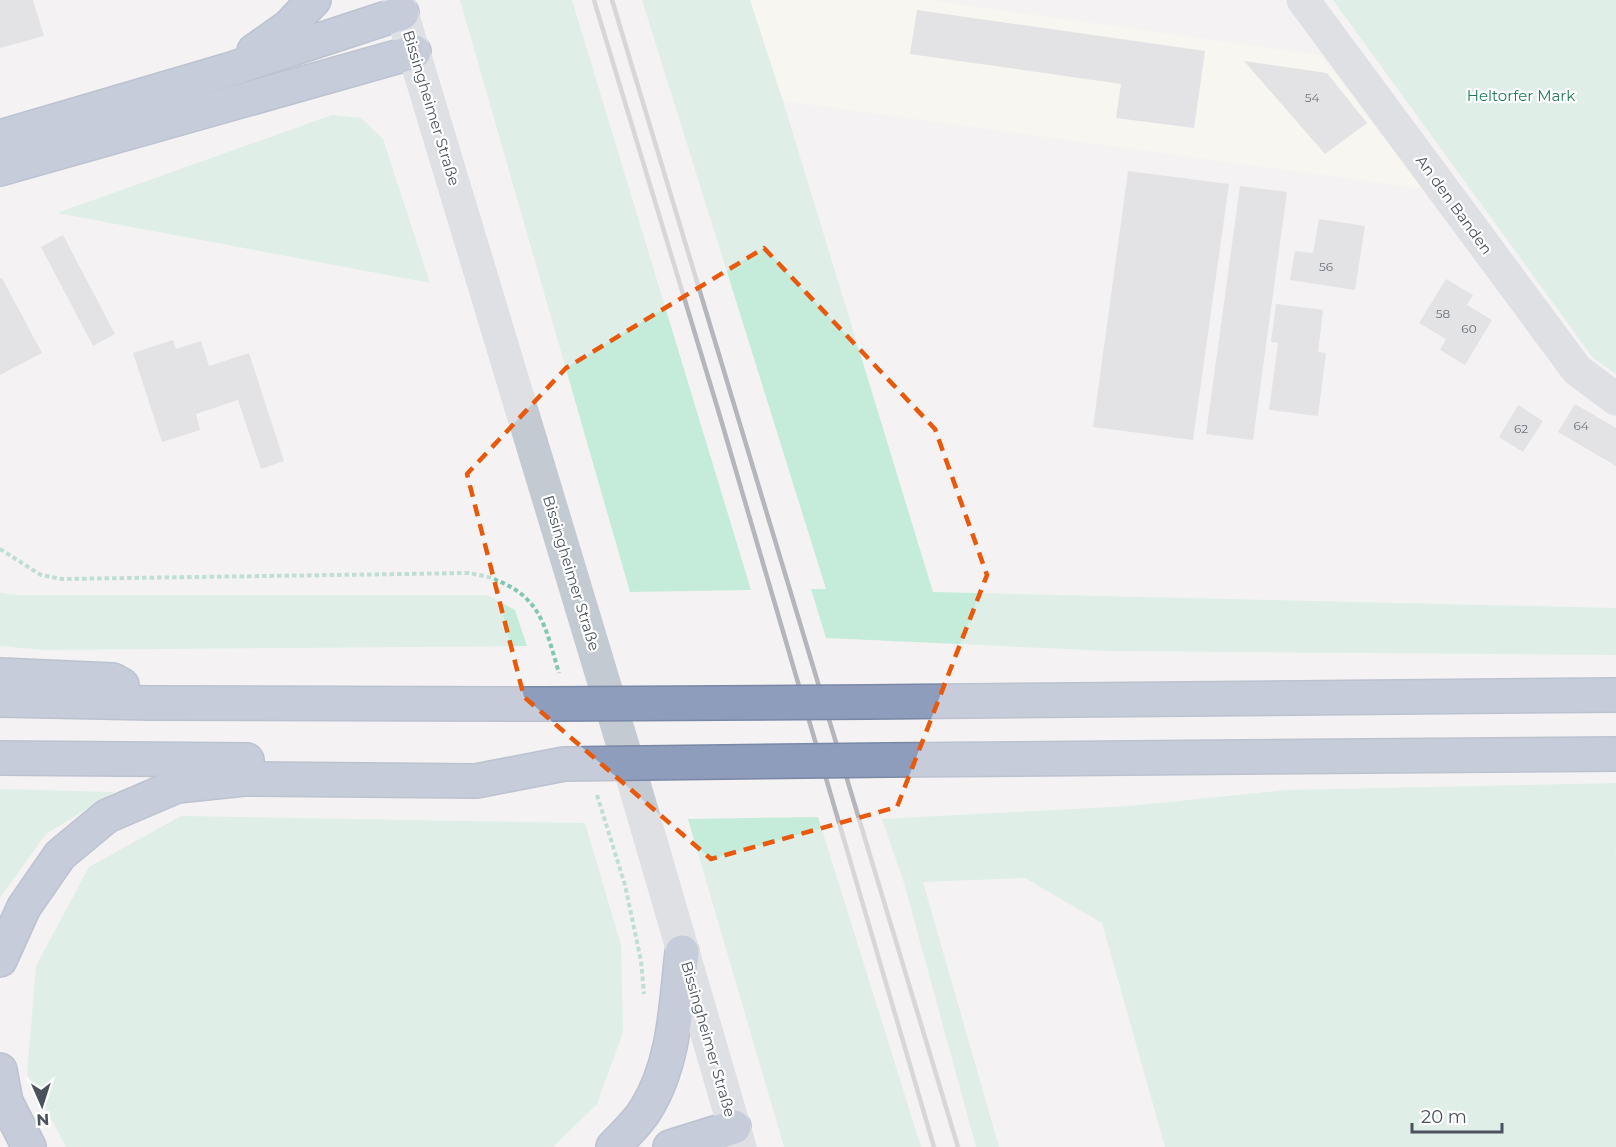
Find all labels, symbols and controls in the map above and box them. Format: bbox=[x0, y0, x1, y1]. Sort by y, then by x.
street label: Bissingheimer Straße bbox=[399, 28, 464, 188]
park label: Heltorfer Mark bbox=[1467, 86, 1575, 105]
house number: 54 bbox=[1305, 90, 1319, 105]
street label: An den Banden bbox=[1412, 151, 1497, 258]
house number: 56 bbox=[1319, 259, 1333, 274]
house number: 58 bbox=[1436, 306, 1451, 321]
house number: 60 bbox=[1461, 321, 1477, 336]
house number: 64 bbox=[1573, 418, 1589, 433]
house number: 62 bbox=[1514, 421, 1528, 436]
street label: Bissingheimer Straße bbox=[539, 493, 604, 653]
street label: Bissingheimer Straße bbox=[677, 959, 740, 1119]
north arrow bbox=[12, 1075, 72, 1135]
scale bar bbox=[1412, 1096, 1502, 1134]
text: 20 m bbox=[1421, 1106, 1467, 1128]
text: N bbox=[36, 1110, 50, 1129]

